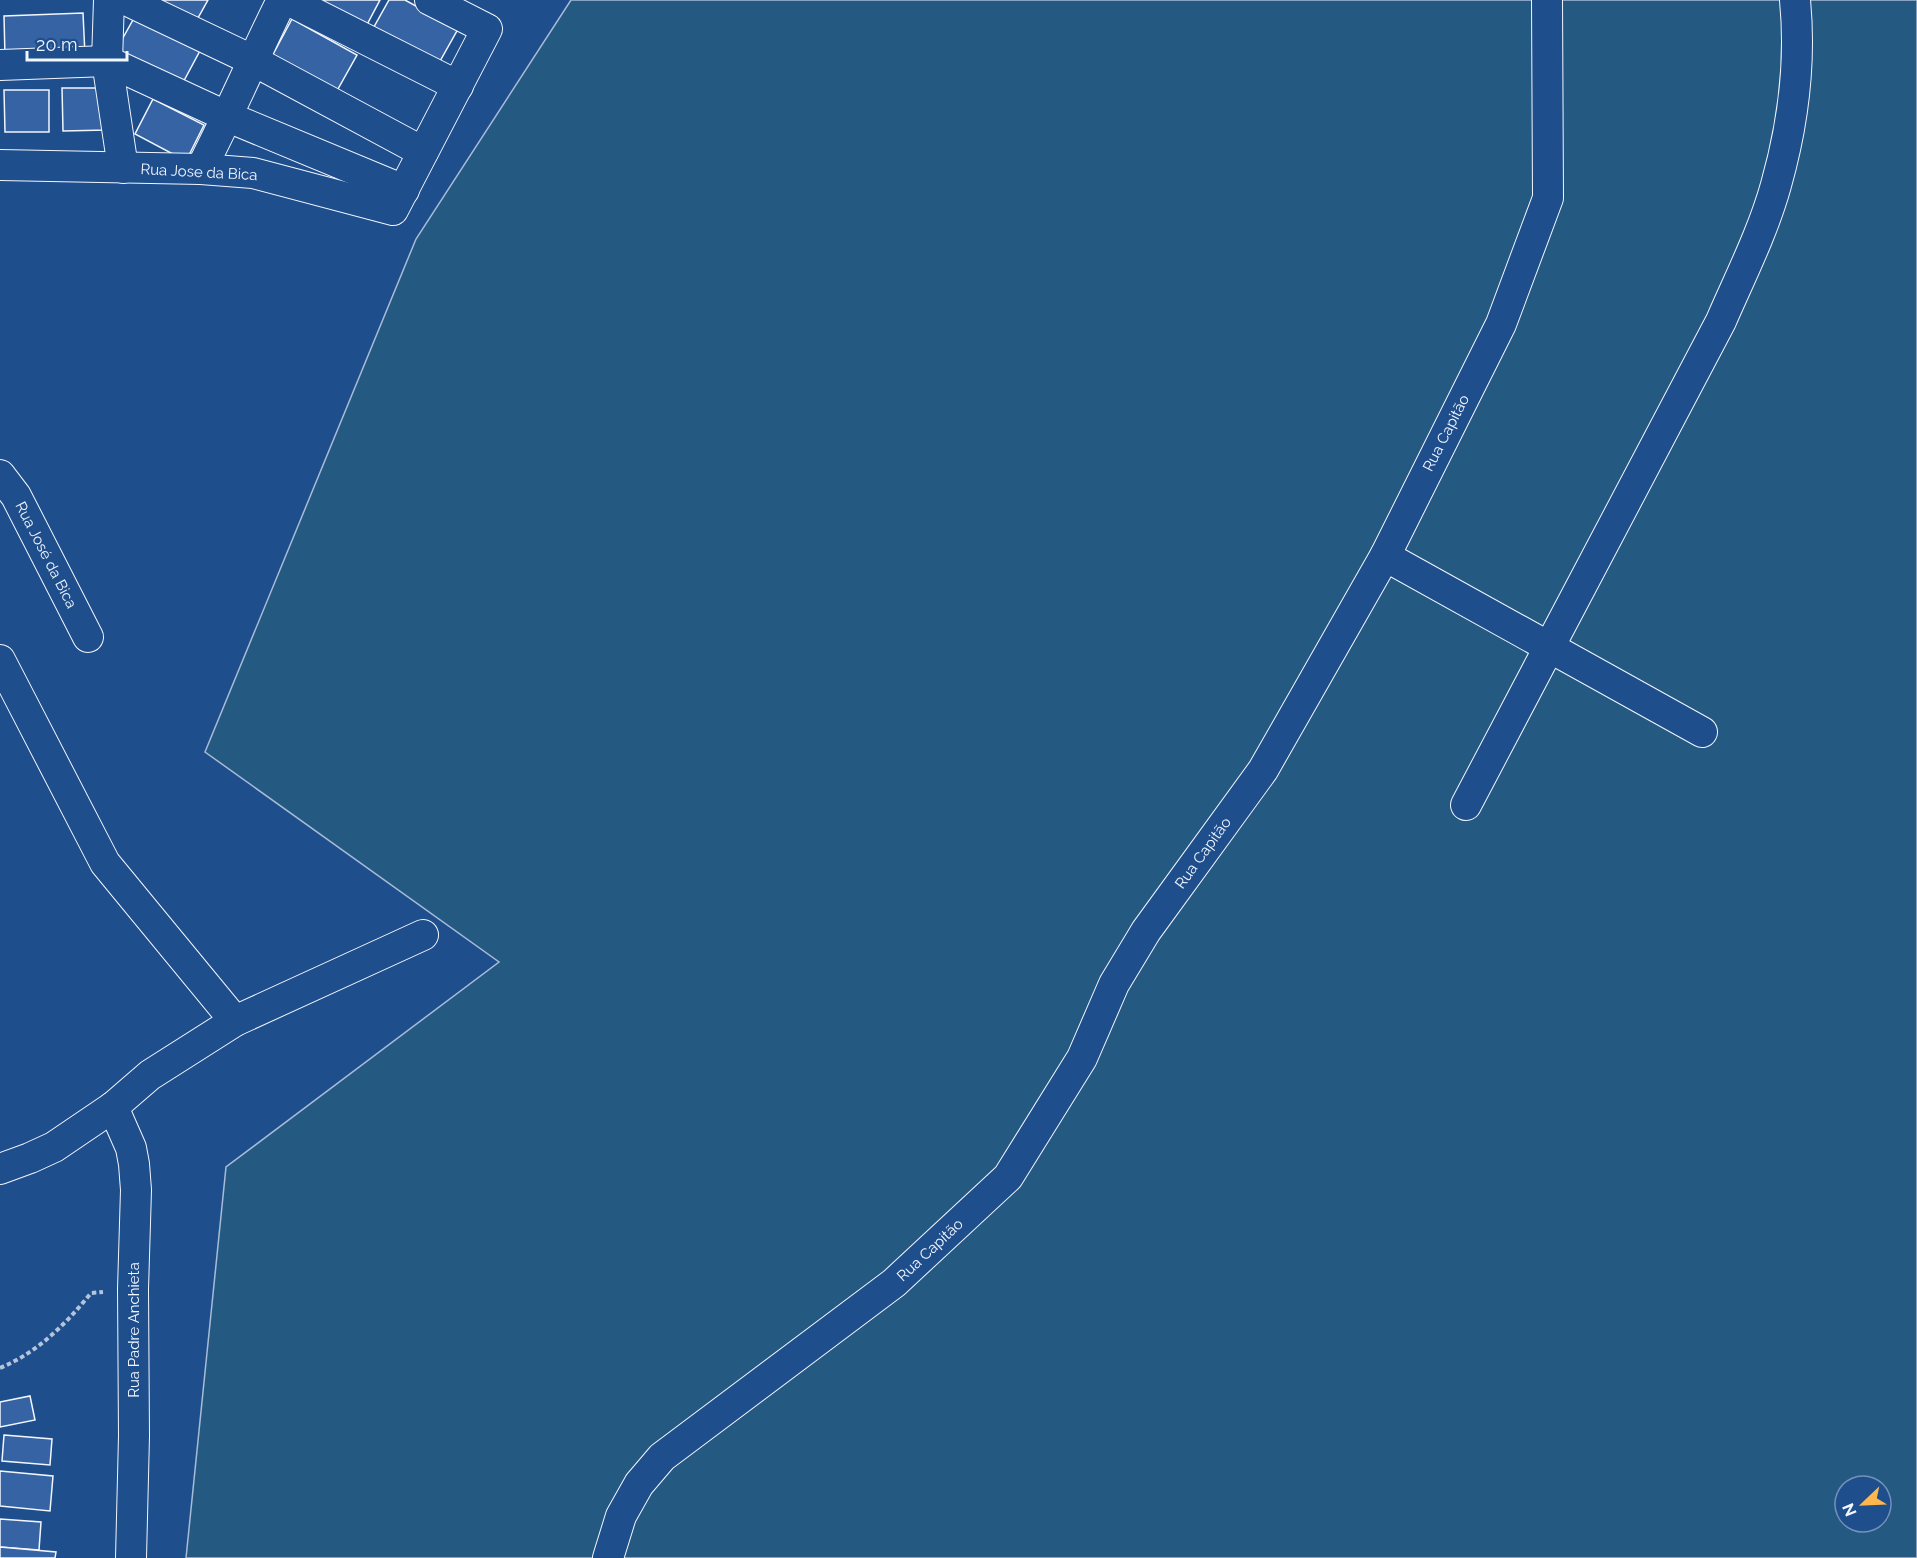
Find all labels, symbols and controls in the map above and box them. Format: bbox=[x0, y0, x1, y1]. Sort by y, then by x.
scale bar bbox=[27, 24, 128, 62]
text: 20 m bbox=[36, 34, 78, 55]
street label: Rua Jose da Bica bbox=[140, 160, 258, 184]
street label: Rua Capitão bbox=[1419, 392, 1473, 474]
street label: Rua José da Bica bbox=[11, 499, 81, 611]
street label: Rua Capitão bbox=[1171, 814, 1235, 892]
street label: Rua Capitão bbox=[893, 1215, 967, 1285]
street label: Rua Padre Anchieta bbox=[125, 1262, 143, 1398]
north arrow bbox=[1833, 1474, 1893, 1534]
text: N bbox=[1839, 1500, 1861, 1519]

